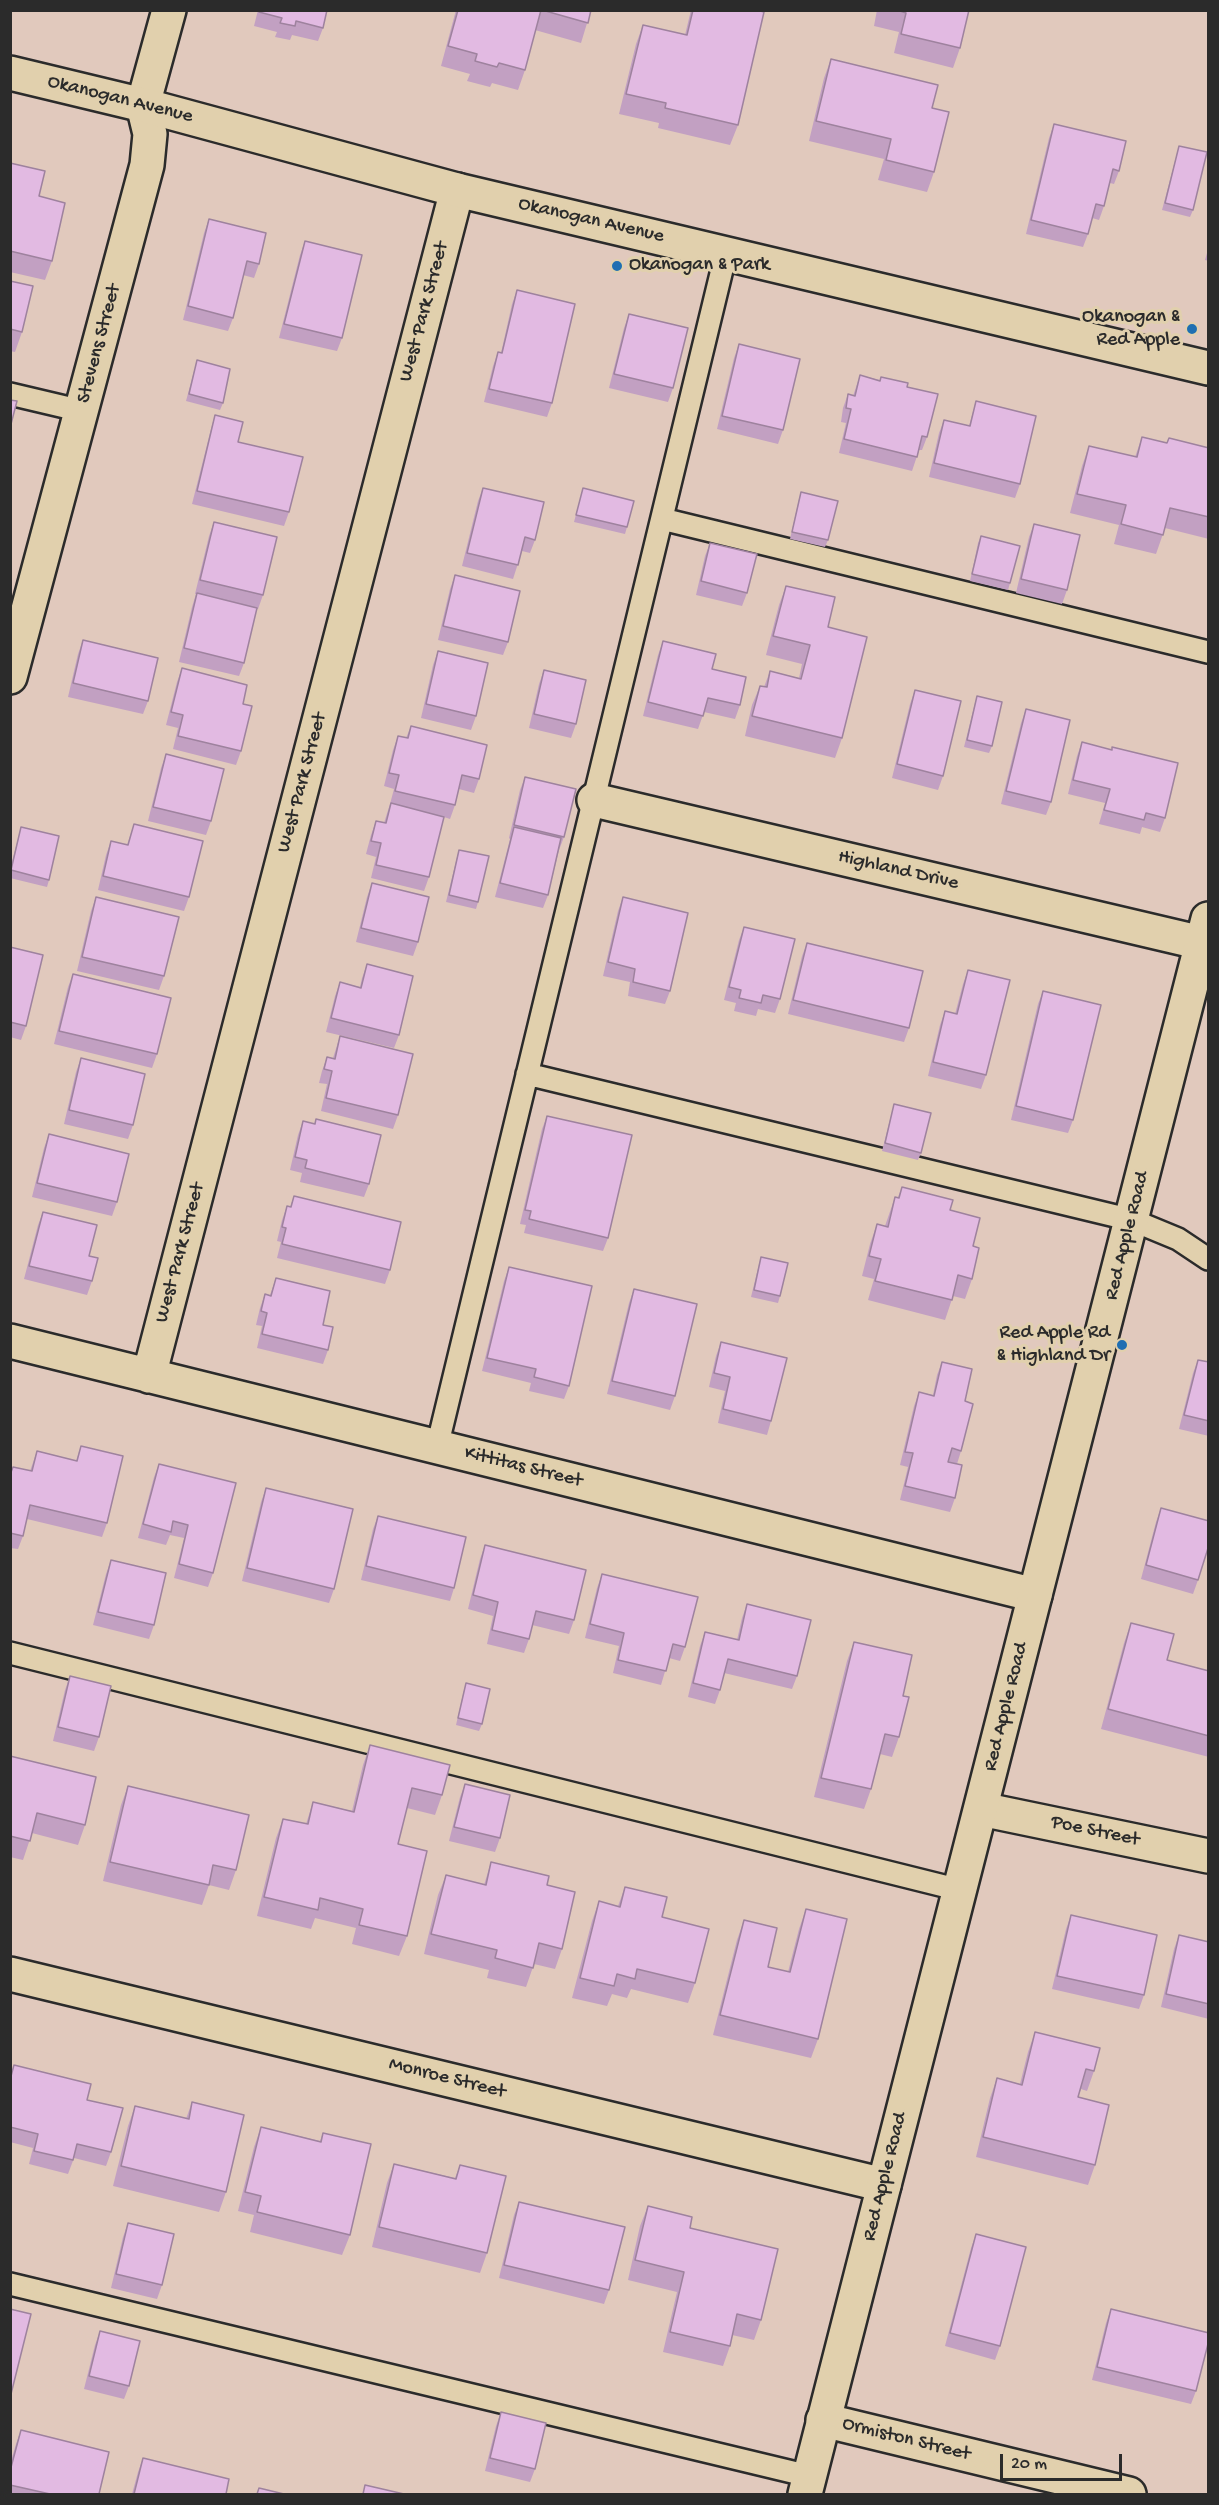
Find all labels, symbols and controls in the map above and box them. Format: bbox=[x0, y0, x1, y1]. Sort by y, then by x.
street label: Okanogan Avenue bbox=[45, 70, 195, 130]
street label: Okanogan Avenue bbox=[516, 193, 666, 249]
street label: West Park Street bbox=[395, 239, 455, 385]
place label: Okanogan & Park bbox=[629, 254, 770, 278]
marker: Okanogan & Park bbox=[610, 259, 624, 273]
street label: Stevens Street bbox=[73, 282, 127, 406]
place label: Okanogan & Red Apple bbox=[1082, 306, 1180, 353]
marker: Okanogan & Red Apple bbox=[1185, 322, 1199, 336]
street label: West Park Street bbox=[273, 710, 333, 856]
street label: Highland Drive bbox=[835, 845, 961, 897]
street label: Red Apple Road bbox=[1100, 1169, 1156, 1303]
street label: West Park Street bbox=[151, 1180, 211, 1326]
place label: Red Apple Rd & Highland Dr bbox=[997, 1322, 1110, 1369]
marker: Red Apple Rd & Highland Dr bbox=[1115, 1338, 1129, 1352]
street label: Kittitas Street bbox=[462, 1442, 584, 1494]
street label: Red Apple Road bbox=[979, 1640, 1035, 1774]
street label: Poe Street bbox=[1049, 1811, 1141, 1853]
street label: Monroe Street bbox=[386, 2053, 508, 2105]
street label: Red Apple Road bbox=[858, 2110, 914, 2244]
street label: Ormiston Street bbox=[839, 2412, 973, 2468]
scale bar bbox=[1003, 2442, 1124, 2480]
text: 20 m bbox=[1011, 2454, 1047, 2475]

